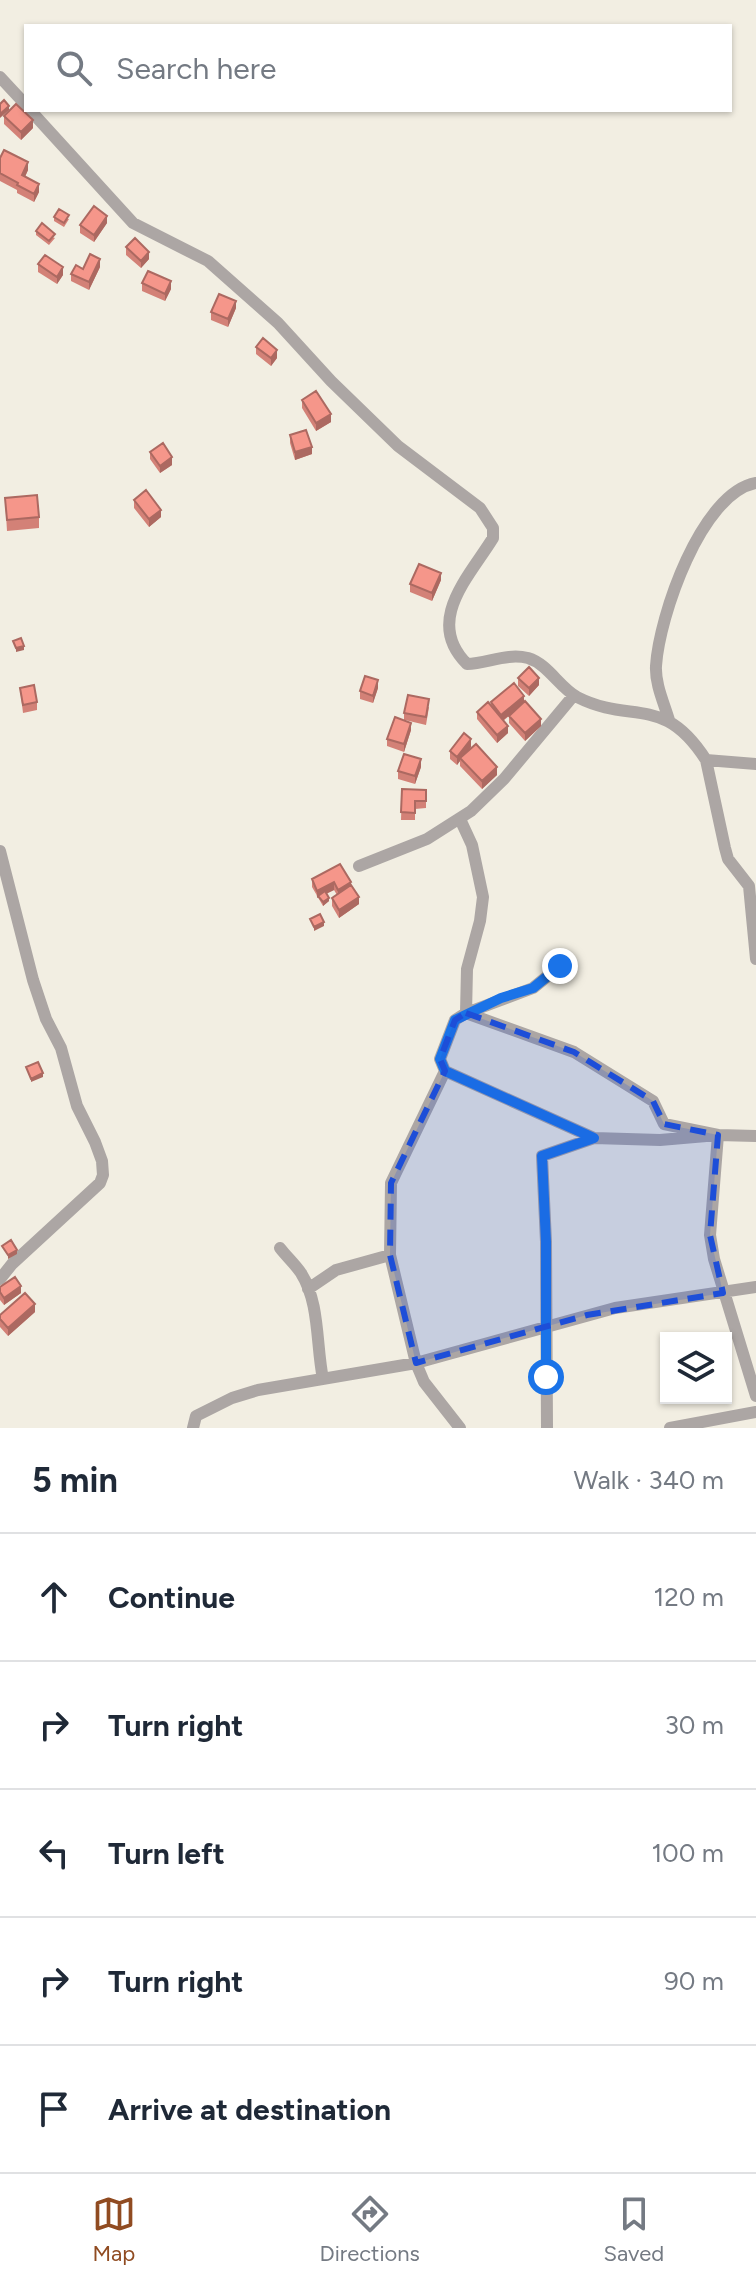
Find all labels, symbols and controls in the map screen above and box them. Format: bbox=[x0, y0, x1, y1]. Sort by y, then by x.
search box bbox=[24, 24, 732, 112]
icon: search bbox=[52, 46, 96, 90]
text: Search here bbox=[116, 50, 276, 87]
route end bbox=[542, 948, 578, 984]
map controls bbox=[660, 1332, 732, 1404]
button: layers bbox=[660, 1332, 732, 1404]
route start bbox=[528, 1359, 564, 1395]
text: 5 min bbox=[32, 1460, 118, 1501]
text: Walk · 340 m bbox=[574, 1464, 724, 1496]
icon: ahead bbox=[32, 1575, 76, 1619]
text: Continue bbox=[108, 1579, 235, 1616]
text: 120 m bbox=[654, 1581, 724, 1613]
icon: right bbox=[32, 1703, 76, 1747]
text: Turn right bbox=[108, 1707, 243, 1744]
text: 30 m bbox=[665, 1709, 724, 1741]
icon: left bbox=[32, 1831, 76, 1875]
text: Turn left bbox=[108, 1835, 225, 1872]
text: 100 m bbox=[651, 1837, 724, 1869]
icon: right bbox=[32, 1959, 76, 2003]
text: Turn right bbox=[108, 1963, 243, 2000]
text: 90 m bbox=[664, 1965, 724, 1997]
icon: arrive bbox=[32, 2087, 76, 2131]
text: Arrive at destination bbox=[108, 2091, 391, 2128]
tab: Map bbox=[92, 2192, 136, 2267]
tab: Directions bbox=[320, 2192, 420, 2267]
tab: Saved bbox=[603, 2192, 664, 2267]

